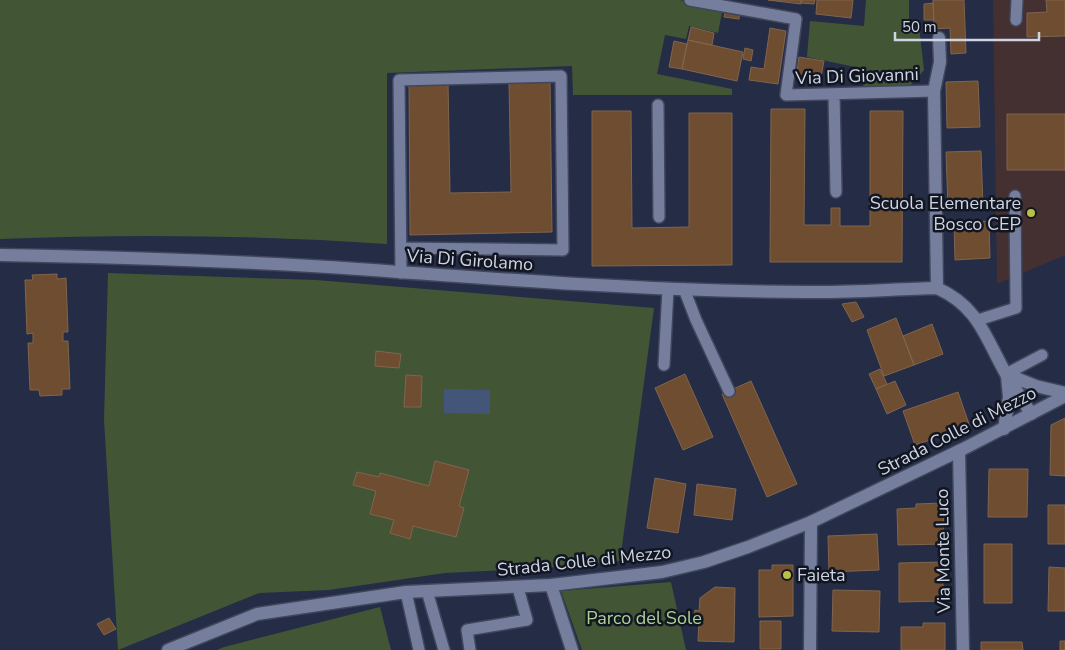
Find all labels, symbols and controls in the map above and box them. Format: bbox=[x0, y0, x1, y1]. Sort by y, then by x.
scale bar bbox=[895, 10, 1039, 42]
text: 50 m bbox=[902, 17, 937, 37]
street label: Via Di Giovanni bbox=[794, 62, 919, 90]
place label: Scuola Elementare Bosco CEP bbox=[870, 191, 1021, 236]
marker: Scuola Elementare Bosco CEP bbox=[1025, 207, 1037, 219]
street label: Via Di Girolamo bbox=[405, 244, 534, 276]
street label: Strada Colle di Mezzo bbox=[874, 381, 1040, 481]
street label: Via Monte Luco bbox=[930, 488, 956, 615]
street label: Strada Colle di Mezzo bbox=[496, 540, 672, 582]
place label: Faieta bbox=[797, 563, 846, 587]
marker: Faieta bbox=[781, 569, 793, 581]
park label: Parco del Sole bbox=[586, 606, 702, 630]

